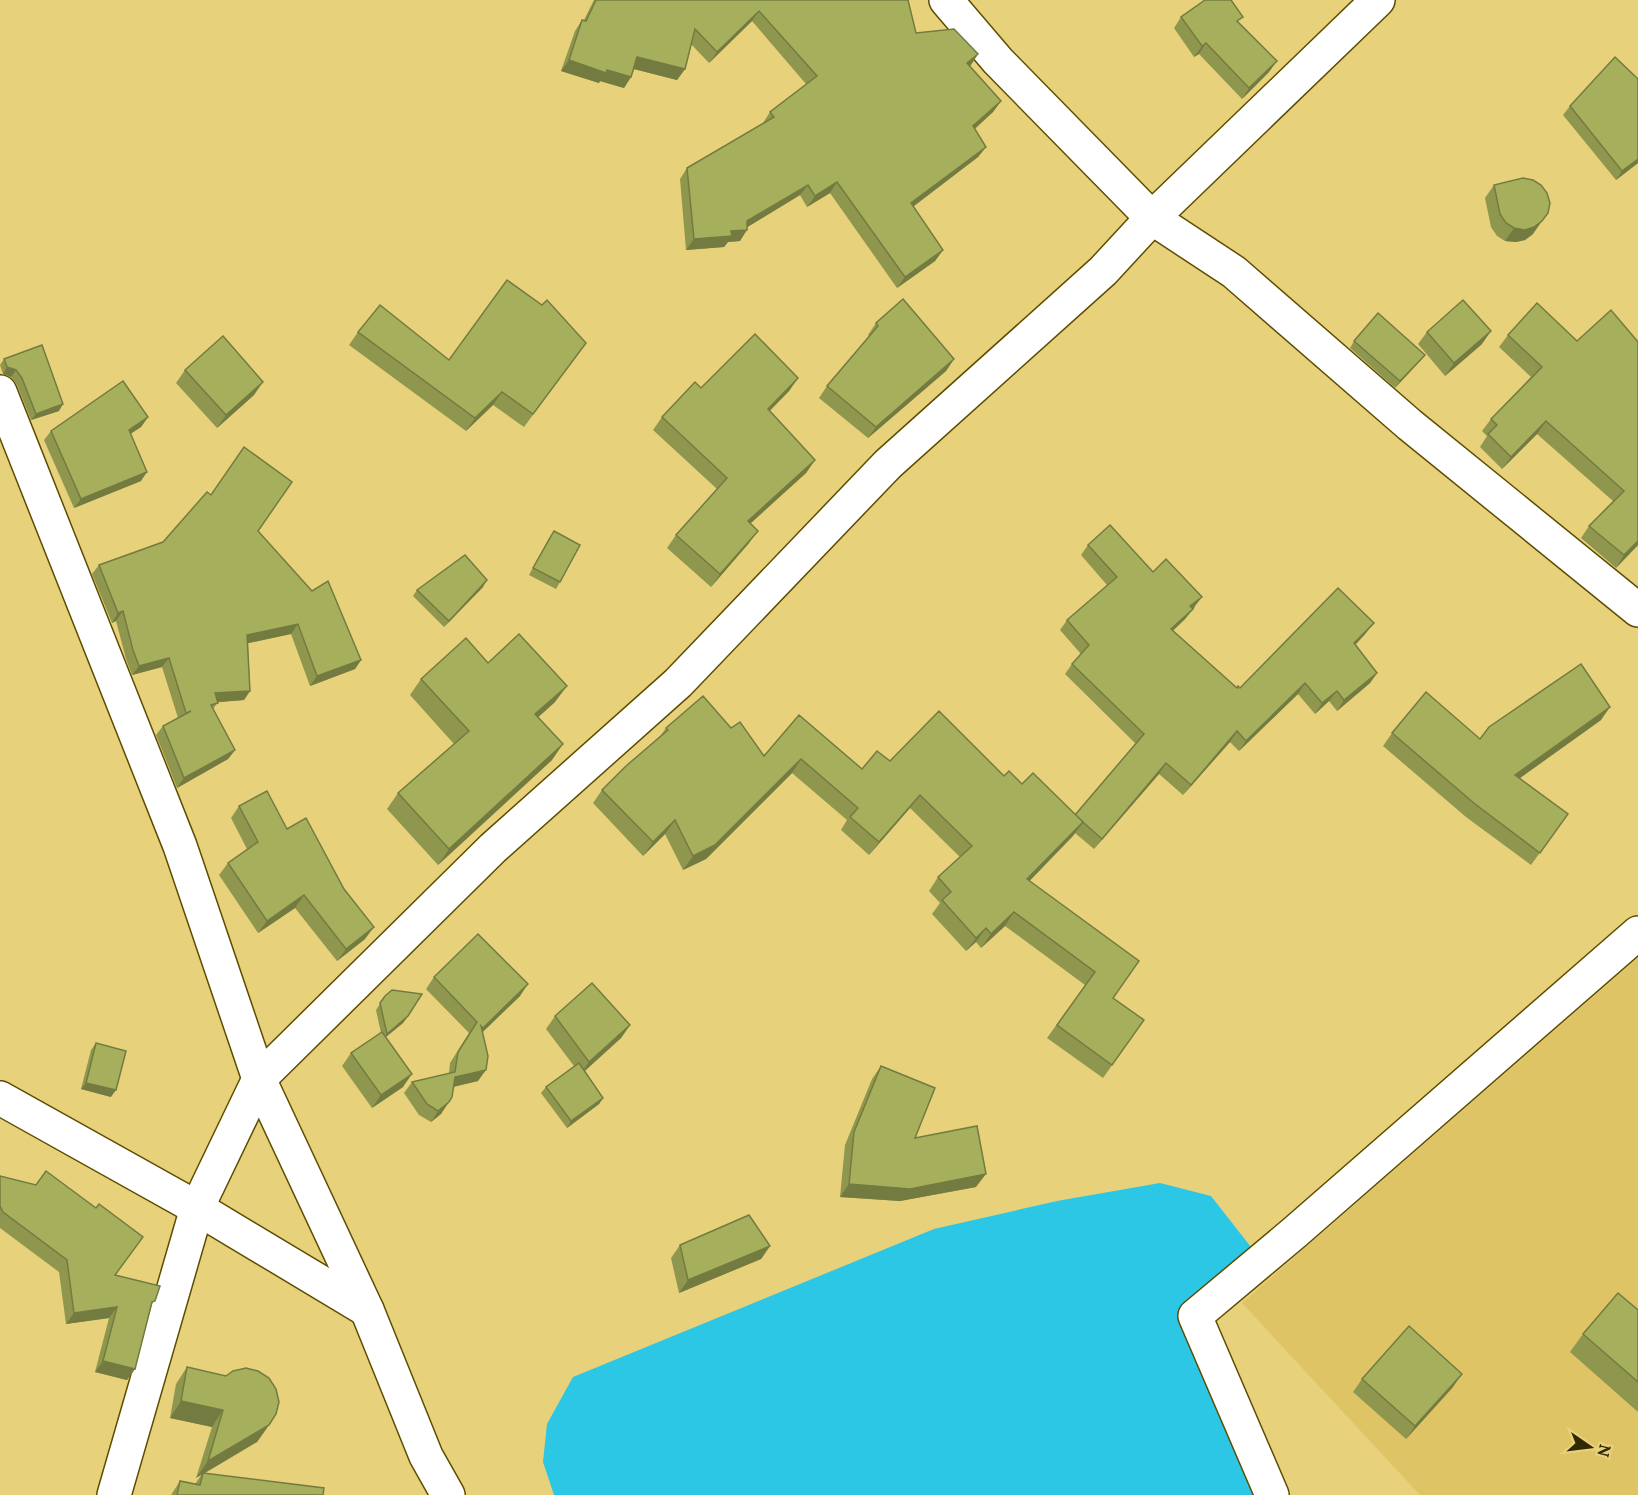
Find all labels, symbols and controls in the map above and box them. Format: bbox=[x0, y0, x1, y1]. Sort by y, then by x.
north arrow bbox=[1560, 1417, 1620, 1477]
text: N bbox=[1593, 1442, 1616, 1459]

